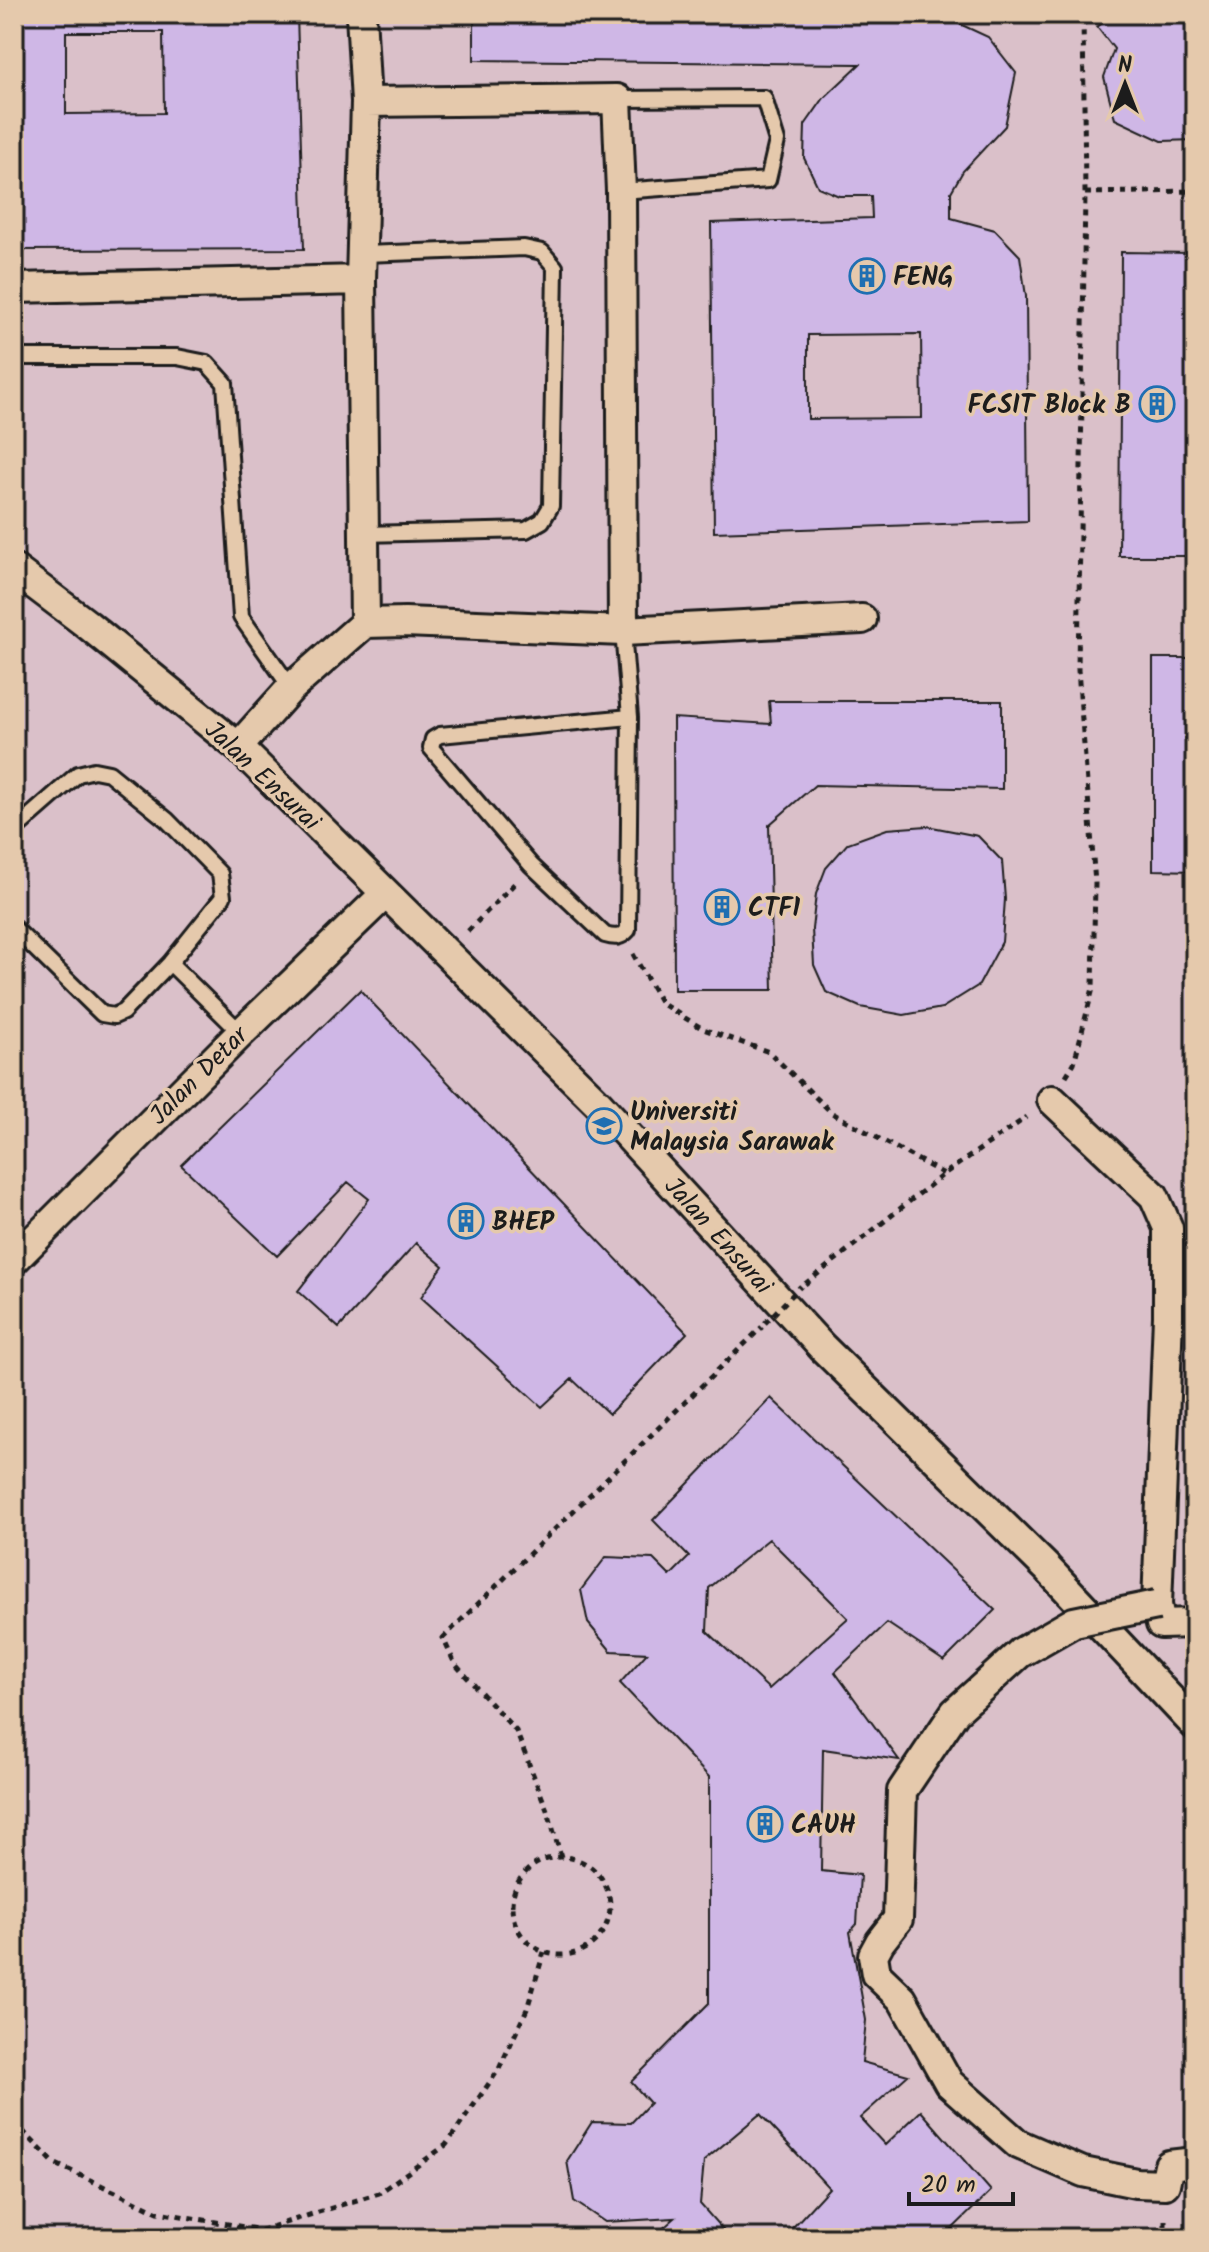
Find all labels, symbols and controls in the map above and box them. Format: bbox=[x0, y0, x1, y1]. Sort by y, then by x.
north arrow bbox=[1085, 44, 1165, 124]
text: N bbox=[1118, 49, 1132, 84]
building icon: FENG bbox=[848, 257, 886, 295]
place label: FENG bbox=[893, 257, 953, 299]
place label: FCSIT Block B bbox=[968, 385, 1131, 427]
building icon: FCSIT Block B bbox=[1138, 385, 1176, 423]
street label: Jalan Ensurai bbox=[194, 711, 331, 843]
building icon: CTF1 bbox=[703, 888, 741, 926]
place label: CTF1 bbox=[748, 888, 800, 930]
street label: Jalan Detar bbox=[140, 1016, 260, 1136]
place label: Universiti Malaysia Sarawak bbox=[630, 1092, 835, 1164]
school or university icon: Universiti Malaysia Sarawak bbox=[585, 1107, 623, 1145]
street label: Jalan Ensurai bbox=[653, 1168, 783, 1306]
building icon: BHEP bbox=[447, 1202, 485, 1240]
place label: BHEP bbox=[492, 1202, 555, 1244]
building icon: CAUH bbox=[746, 1805, 784, 1843]
place label: CAUH bbox=[791, 1805, 856, 1847]
scale bar bbox=[909, 2156, 1013, 2206]
text: 20 m bbox=[921, 2166, 976, 2205]

